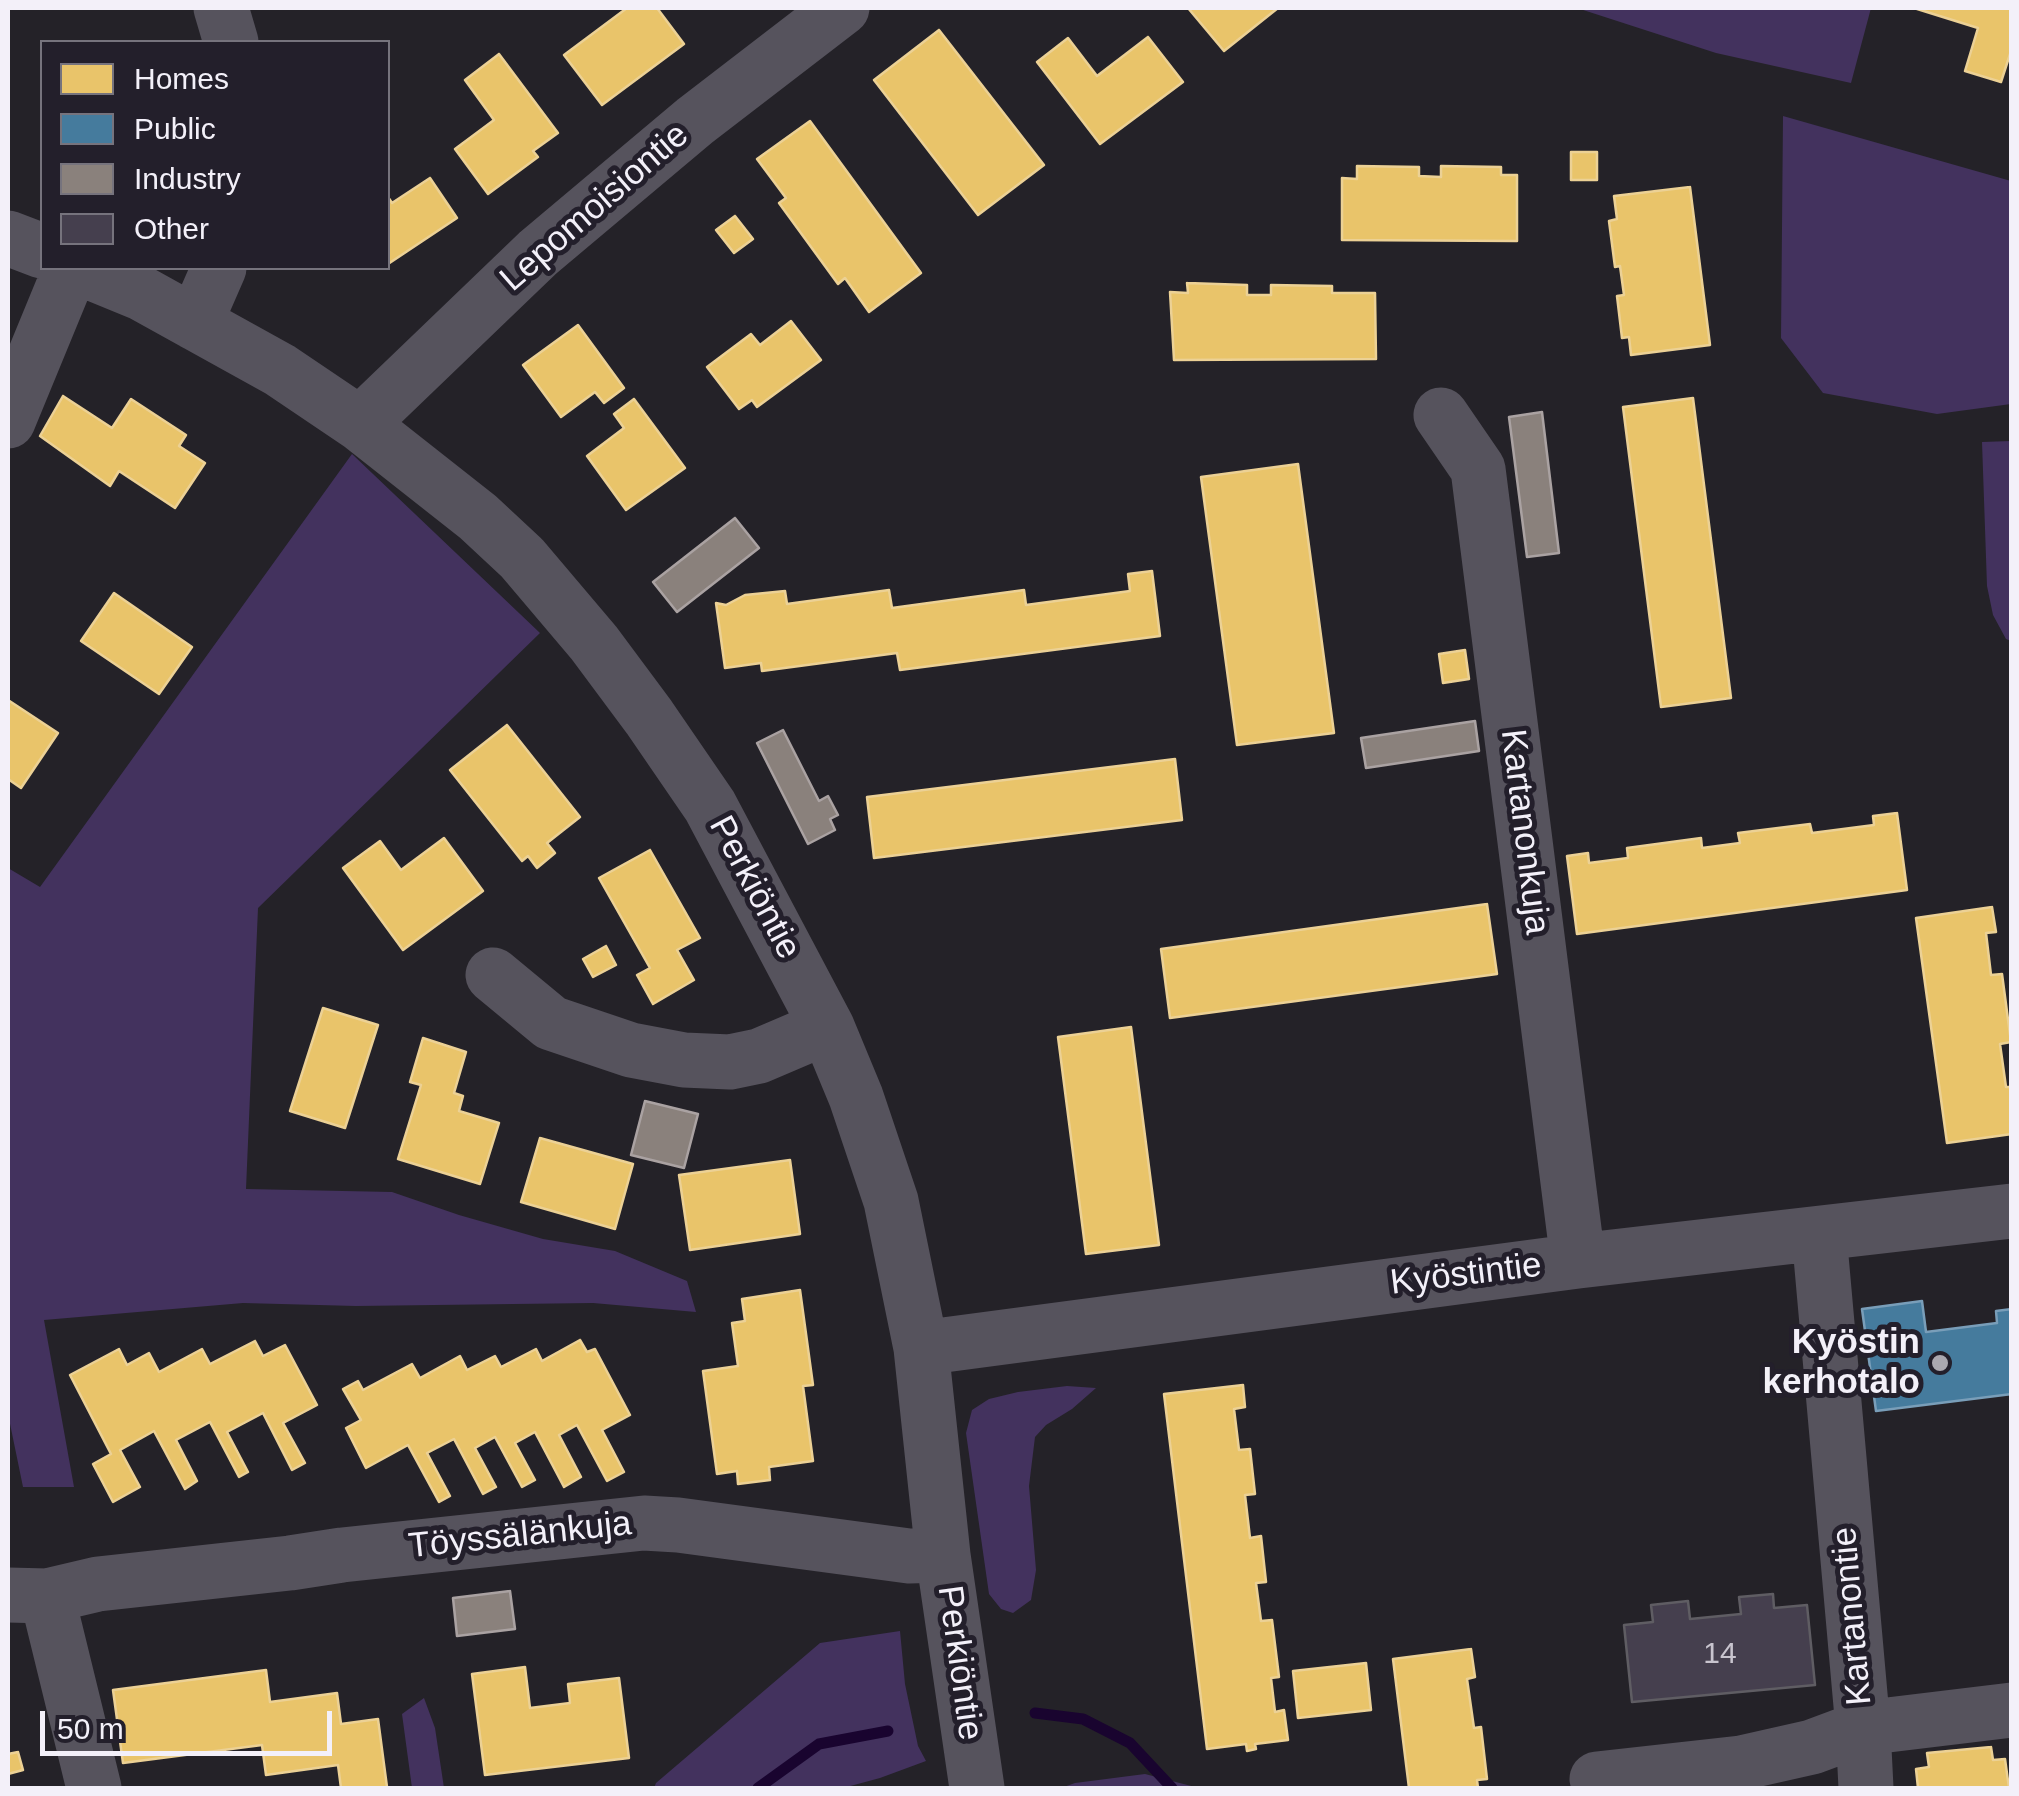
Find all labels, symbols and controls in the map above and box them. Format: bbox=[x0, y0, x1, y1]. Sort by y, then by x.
legend bbox=[40, 40, 390, 270]
text: Homes bbox=[134, 62, 229, 95]
text: Public bbox=[134, 112, 216, 145]
street label: Lepomoisiontie bbox=[492, 115, 698, 301]
text: Industry bbox=[134, 162, 241, 195]
text: Other bbox=[134, 212, 209, 245]
street label: Kartanonkuja bbox=[1491, 727, 1557, 937]
street label: Perkiöntie bbox=[699, 809, 809, 967]
street label: Kyöstintie bbox=[1388, 1245, 1544, 1305]
place label: Kyöstin kerhotalo bbox=[1762, 1322, 1920, 1404]
marker: Kyöstin kerhotalo bbox=[1929, 1352, 1951, 1374]
street label: Töyssälänkuja bbox=[407, 1503, 633, 1569]
street label: Kartanontie bbox=[1824, 1525, 1882, 1707]
street label: Perkiöntie bbox=[927, 1583, 991, 1743]
house number: 14 bbox=[1703, 1637, 1737, 1673]
scale bar bbox=[45, 1691, 338, 1753]
text: 50 m bbox=[57, 1712, 124, 1745]

